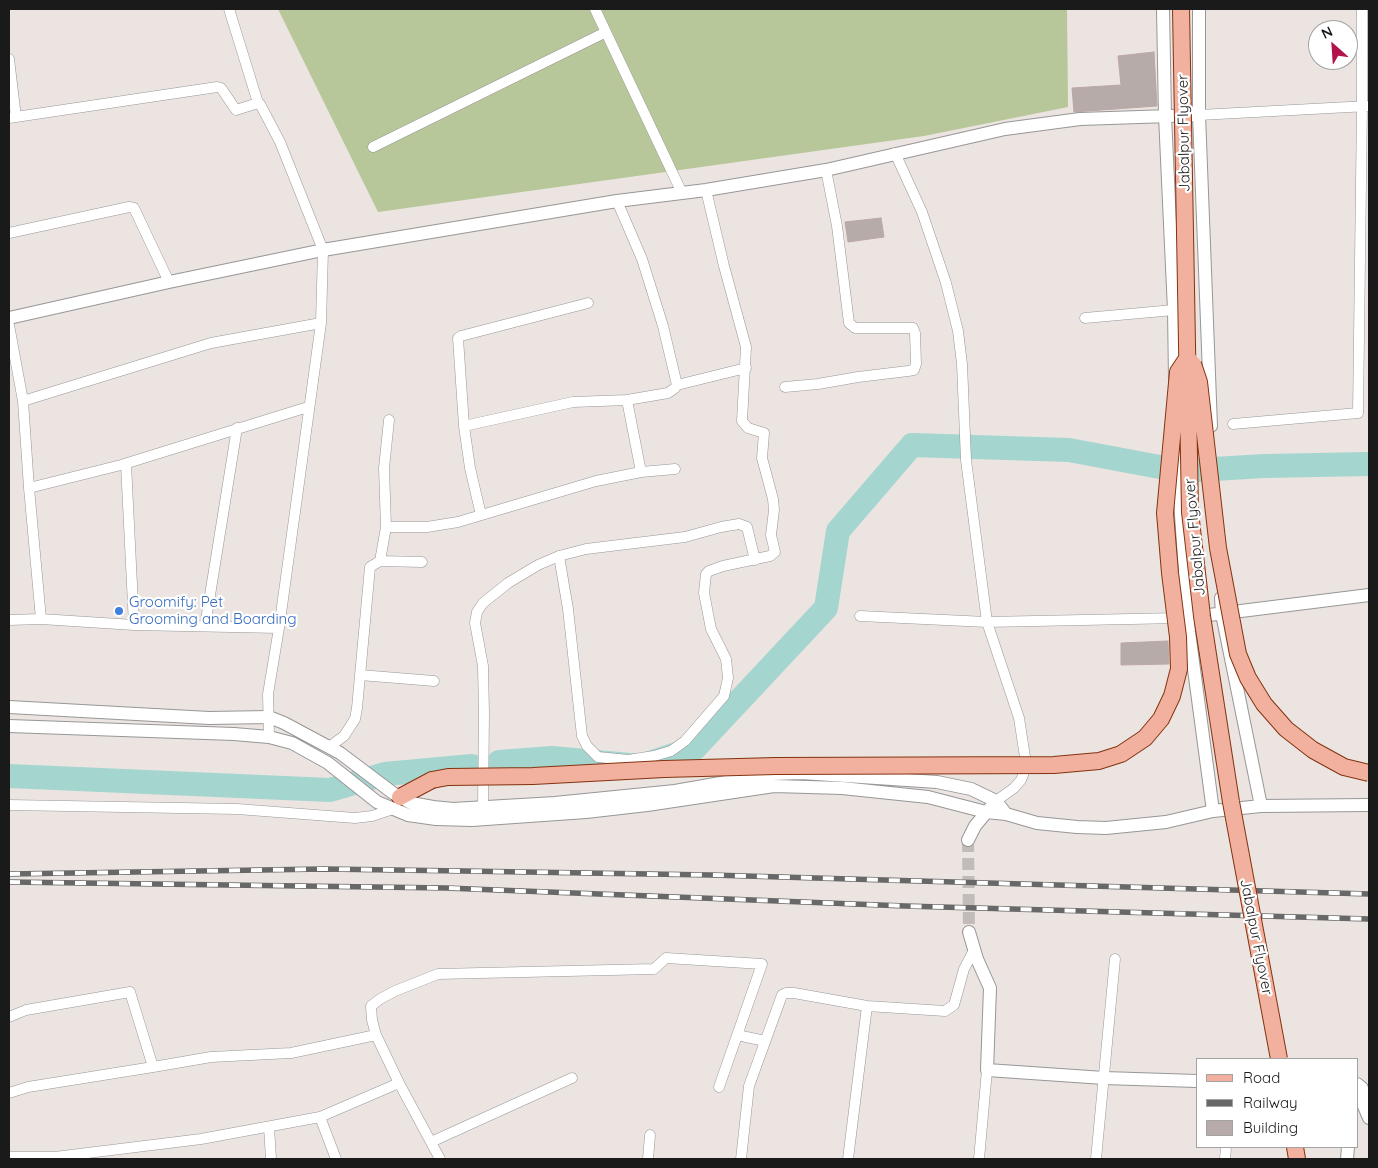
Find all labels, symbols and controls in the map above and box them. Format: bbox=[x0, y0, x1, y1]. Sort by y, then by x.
north arrow bbox=[1308, 20, 1358, 70]
text: N bbox=[1318, 22, 1335, 43]
street label: Jabalpur Flyover bbox=[1174, 74, 1194, 192]
street label: Jabalpur Flyover bbox=[1181, 477, 1209, 597]
place label: Groomify: Pet Grooming and Boarding bbox=[129, 593, 297, 628]
marker: Groomify: Pet Grooming and Boarding bbox=[113, 605, 125, 617]
street label: Jabalpur Flyover bbox=[1236, 877, 1276, 997]
legend bbox=[1196, 1058, 1358, 1148]
text: Road bbox=[1243, 1068, 1280, 1087]
text: Railway bbox=[1243, 1093, 1298, 1112]
text: Building bbox=[1243, 1118, 1298, 1137]

